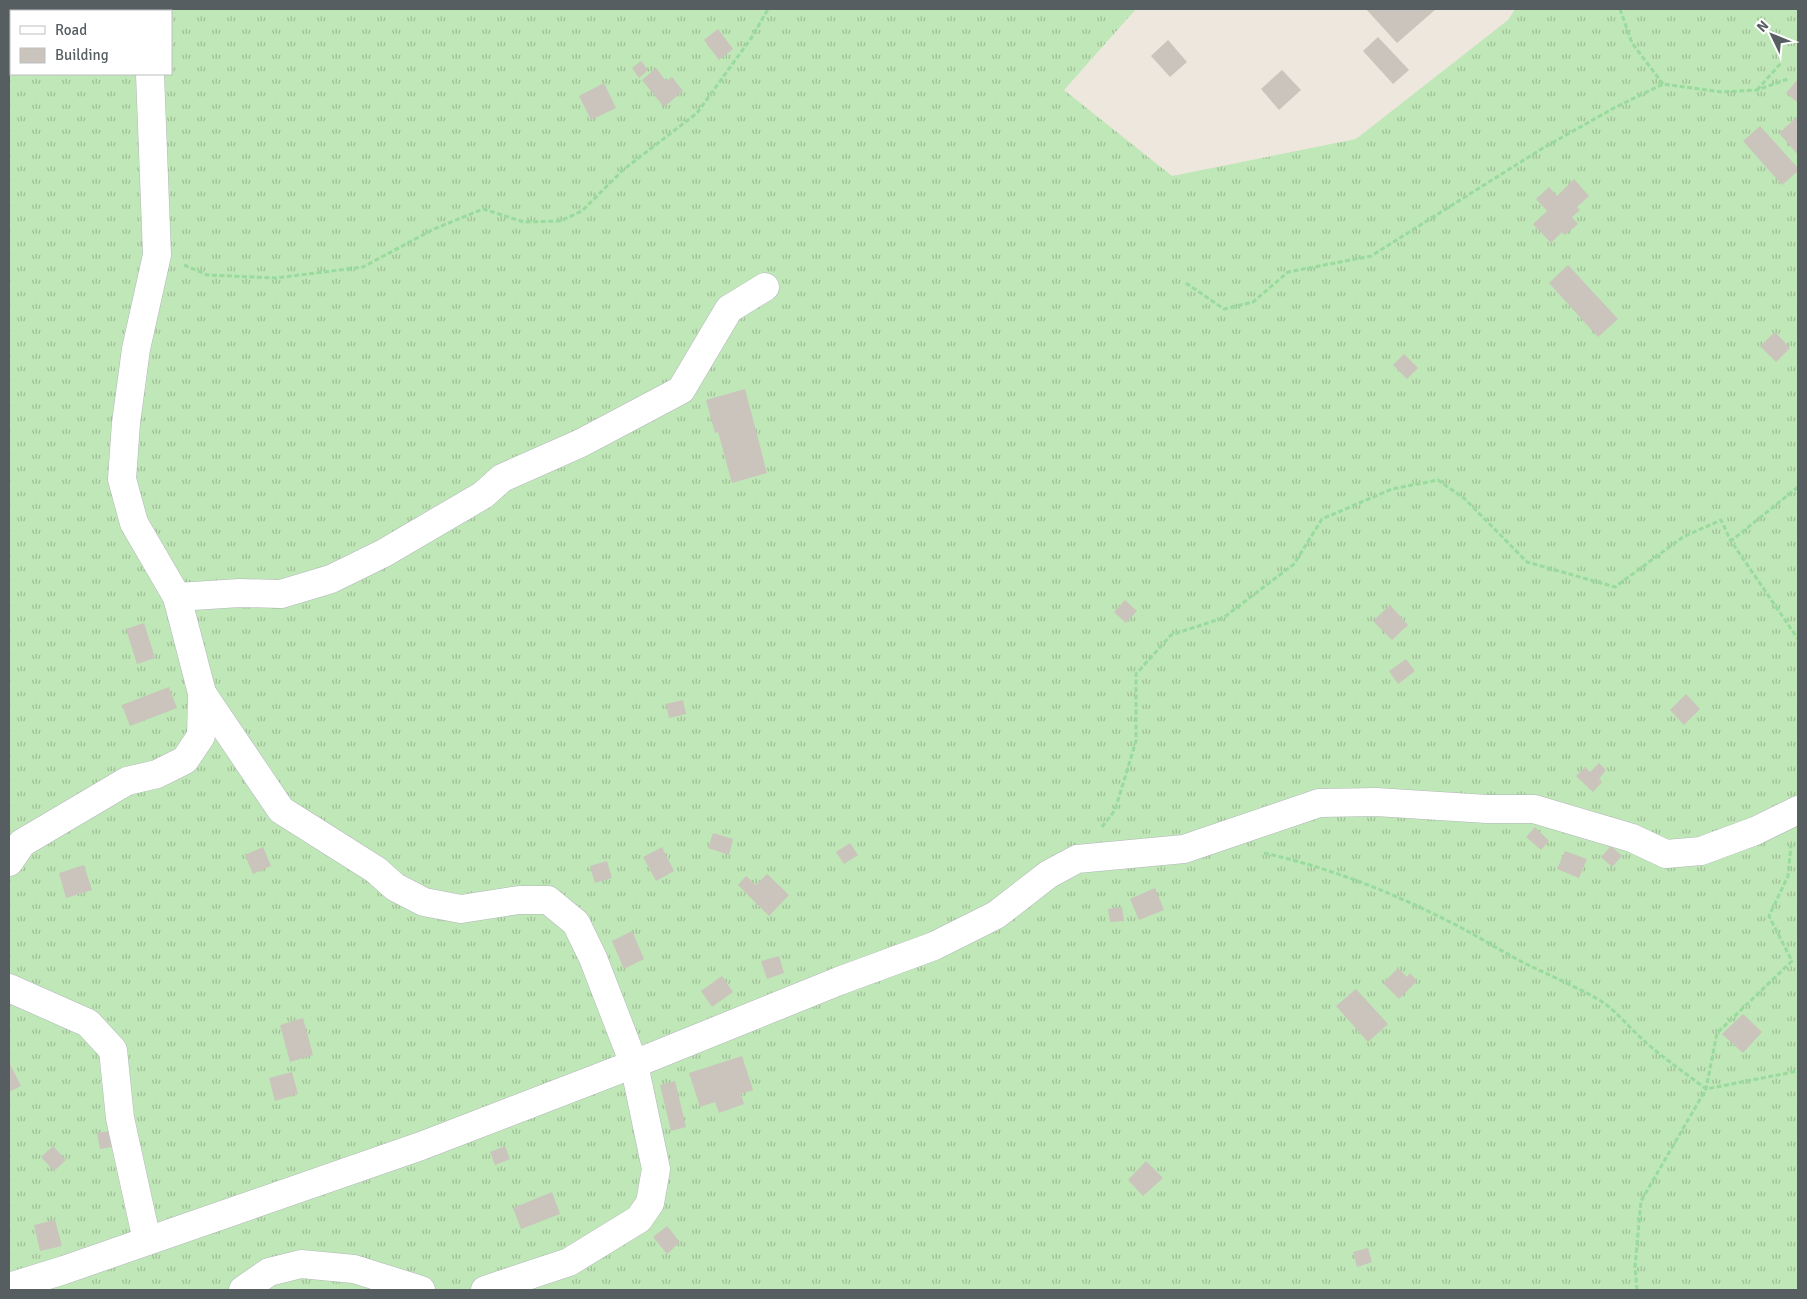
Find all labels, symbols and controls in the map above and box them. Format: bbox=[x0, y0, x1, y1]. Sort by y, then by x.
legend bbox=[10, 10, 172, 75]
north arrow bbox=[1747, 10, 1797, 60]
text: N bbox=[1753, 17, 1772, 36]
text: Road bbox=[55, 21, 87, 39]
text: Building bbox=[55, 46, 109, 64]

